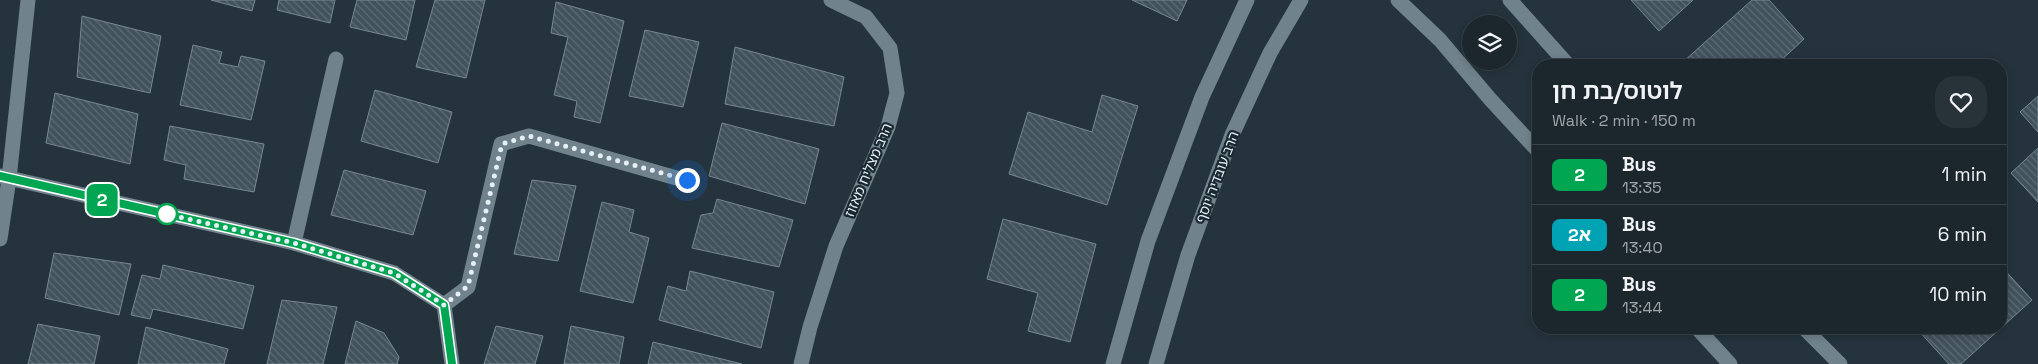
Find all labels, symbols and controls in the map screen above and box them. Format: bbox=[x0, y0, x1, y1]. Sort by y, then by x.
map controls bbox=[1462, 15, 1517, 70]
button: layers bbox=[1462, 15, 1517, 70]
text: לוטוס/בת חן bbox=[1552, 75, 1683, 106]
button: heart bbox=[1935, 76, 1987, 128]
text: Walk · 2 min · 150 m bbox=[1552, 110, 1696, 131]
street label: הרב מצליח מאזוז bbox=[840, 120, 896, 220]
street label: הרב עובדיה יוסף bbox=[1191, 129, 1243, 225]
text: Bus bbox=[1622, 152, 1656, 177]
text: 1 min bbox=[1942, 162, 1987, 187]
text: 2 bbox=[1574, 163, 1585, 186]
your location bbox=[675, 168, 700, 193]
text: 13:35 bbox=[1622, 177, 1662, 198]
line badge: 2 bbox=[86, 184, 118, 216]
text: 2 bbox=[97, 188, 107, 211]
unlabelled marker bbox=[156, 203, 178, 225]
text: Bus bbox=[1622, 212, 1656, 237]
text: 6 min bbox=[1938, 222, 1987, 247]
text: 2א bbox=[1568, 223, 1591, 246]
text: 13:40 bbox=[1622, 237, 1663, 258]
text: Bus bbox=[1622, 272, 1656, 297]
text: 10 min bbox=[1929, 282, 1987, 307]
text: 2 bbox=[1574, 283, 1585, 306]
text: 13:44 bbox=[1622, 297, 1662, 318]

